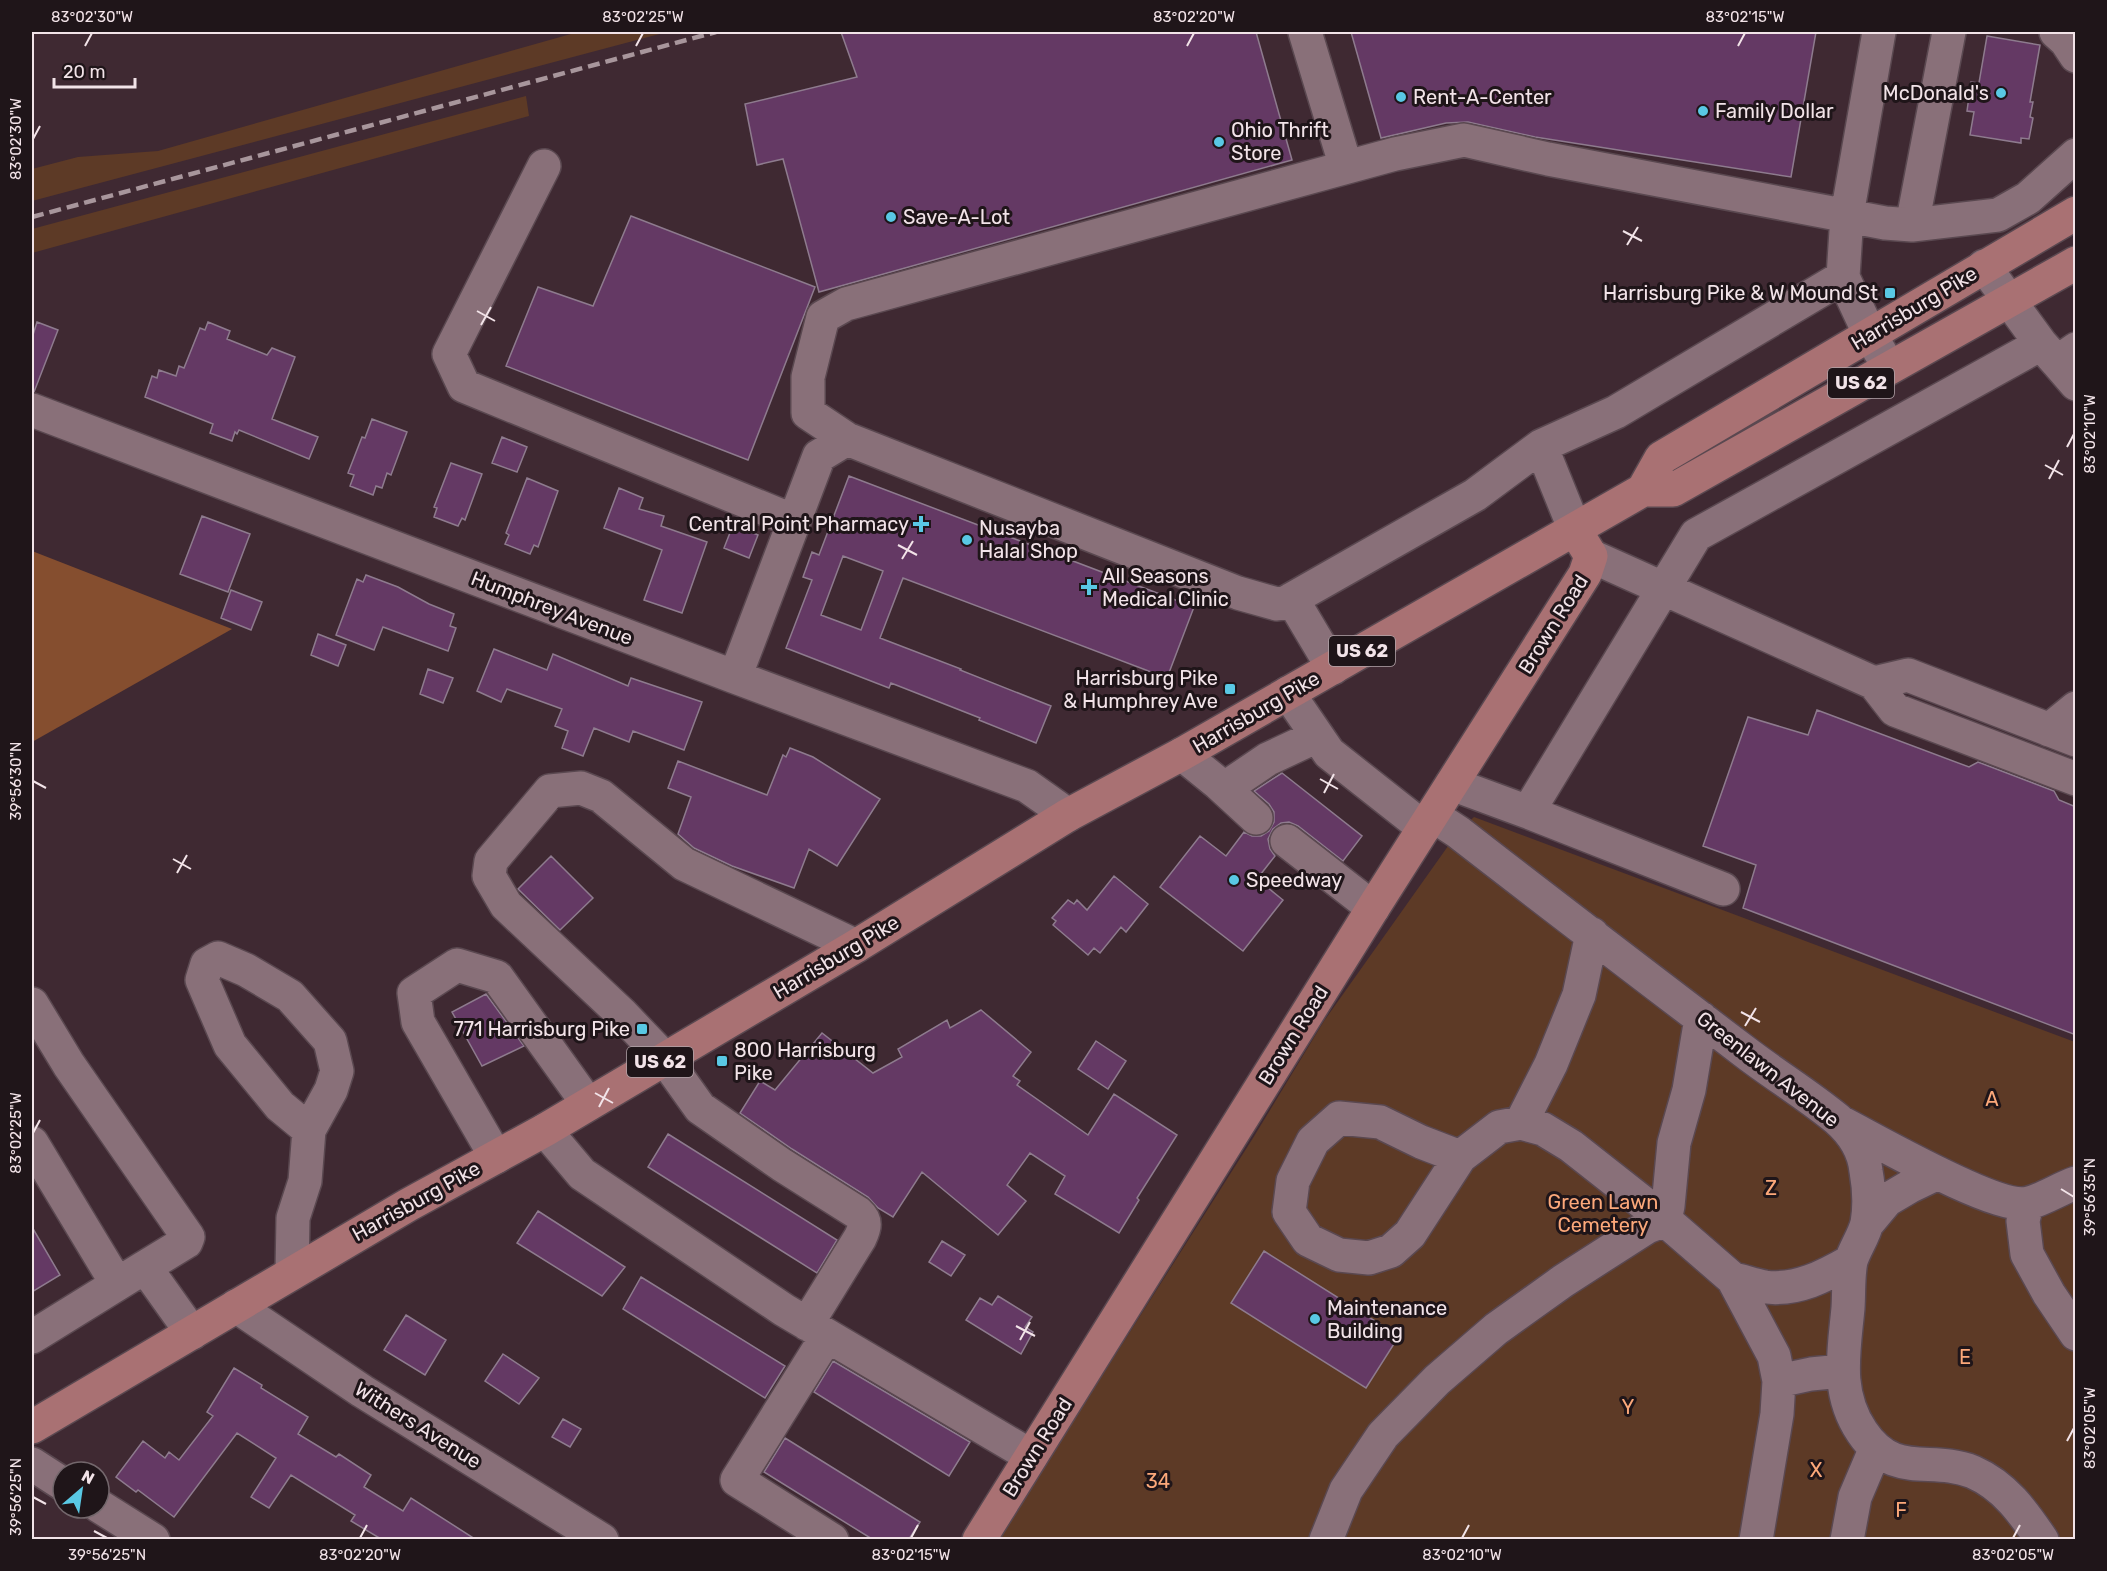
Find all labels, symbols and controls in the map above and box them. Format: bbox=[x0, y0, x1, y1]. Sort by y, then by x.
text: 83°02'30"W bbox=[51, 8, 133, 26]
text: 83°02'25"W bbox=[602, 8, 684, 26]
text: 83°02'20"W bbox=[1153, 8, 1235, 26]
text: 83°02'15"W bbox=[1706, 8, 1784, 26]
scale bar bbox=[54, 51, 135, 89]
text: 20 m bbox=[63, 61, 105, 83]
place label: McDonald's bbox=[1883, 81, 1989, 105]
place label: Rent-A-Center bbox=[1413, 85, 1552, 109]
marker: McDonald's bbox=[1994, 86, 2008, 100]
marker: Rent-A-Center bbox=[1394, 90, 1408, 104]
text: 83°02'30"W bbox=[7, 98, 25, 180]
place label: Family Dollar bbox=[1715, 99, 1834, 123]
marker: Family Dollar bbox=[1696, 104, 1710, 118]
place label: Ohio Thrift Store bbox=[1231, 118, 1329, 165]
marker: Ohio Thrift Store bbox=[1212, 135, 1226, 149]
place label: Save-A-Lot bbox=[903, 205, 1010, 229]
marker: Save-A-Lot bbox=[884, 210, 898, 224]
street label: Harrisburg Pike bbox=[1847, 261, 1981, 355]
place label: Harrisburg Pike & W Mound St bbox=[1603, 281, 1878, 305]
marker: Harrisburg Pike & W Mound St bbox=[1883, 286, 1897, 300]
road number: US 62 bbox=[1828, 368, 1894, 398]
text: 83°02'10"W bbox=[2081, 394, 2099, 474]
place label: Central Point Pharmacy bbox=[688, 512, 909, 536]
place label: Nusayba Halal Shop bbox=[979, 516, 1078, 563]
marker: Central Point Pharmacy bbox=[914, 517, 928, 531]
marker: Nusayba Halal Shop bbox=[960, 533, 974, 547]
place label: All Seasons Medical Clinic bbox=[1102, 564, 1229, 611]
street label: Humphrey Avenue bbox=[468, 566, 636, 650]
street label: Brown Road bbox=[1513, 570, 1593, 678]
marker: All Seasons Medical Clinic bbox=[1080, 578, 1098, 596]
road number: US 62 bbox=[1329, 636, 1395, 666]
place label: Harrisburg Pike & Humphrey Ave bbox=[1063, 666, 1218, 713]
street label: Harrisburg Pike bbox=[1188, 666, 1324, 758]
marker: Harrisburg Pike & Humphrey Ave bbox=[1223, 682, 1237, 696]
text: 39°56'30"N bbox=[7, 742, 25, 821]
place label: Speedway bbox=[1246, 868, 1342, 892]
marker: Speedway bbox=[1227, 873, 1241, 887]
street label: Harrisburg Pike bbox=[769, 910, 903, 1004]
street label: Brown Road bbox=[1253, 981, 1333, 1089]
street label: Greenlawn Avenue bbox=[1692, 1006, 1844, 1132]
place label: 771 Harrisburg Pike bbox=[454, 1017, 630, 1041]
marker: 771 Harrisburg Pike bbox=[635, 1022, 649, 1036]
place label: 800 Harrisburg Pike bbox=[734, 1038, 876, 1085]
road number: US 62 bbox=[627, 1047, 693, 1077]
marker: 800 Harrisburg Pike bbox=[715, 1054, 729, 1068]
park label: A bbox=[1985, 1087, 1999, 1111]
text: 83°02'25"W bbox=[7, 1092, 25, 1174]
street label: Harrisburg Pike bbox=[348, 1156, 484, 1246]
text: 39°56'35"N bbox=[2081, 1158, 2099, 1236]
park label: Z bbox=[1765, 1176, 1777, 1200]
park label: Green Lawn Cemetery bbox=[1548, 1190, 1658, 1237]
place label: Maintenance Building bbox=[1327, 1296, 1447, 1343]
marker: Maintenance Building bbox=[1308, 1312, 1322, 1326]
park label: E bbox=[1959, 1345, 1971, 1369]
street label: Withers Avenue bbox=[350, 1377, 486, 1473]
text: 83°02'05"W bbox=[2081, 1387, 2099, 1469]
street label: Brown Road bbox=[997, 1393, 1077, 1501]
park label: Y bbox=[1622, 1395, 1635, 1419]
text: 39°56'25"N bbox=[7, 1458, 25, 1536]
park label: X bbox=[1810, 1458, 1823, 1482]
north arrow bbox=[51, 1460, 111, 1520]
text: N bbox=[78, 1466, 98, 1488]
park label: 34 bbox=[1146, 1469, 1170, 1493]
park label: F bbox=[1895, 1498, 1907, 1522]
text: 39°56'25"N bbox=[68, 1546, 146, 1564]
text: 83°02'20"W bbox=[319, 1546, 401, 1564]
text: 83°02'15"W bbox=[872, 1546, 950, 1564]
text: 83°02'10"W bbox=[1422, 1546, 1502, 1564]
text: 83°02'05"W bbox=[1972, 1546, 2054, 1564]

